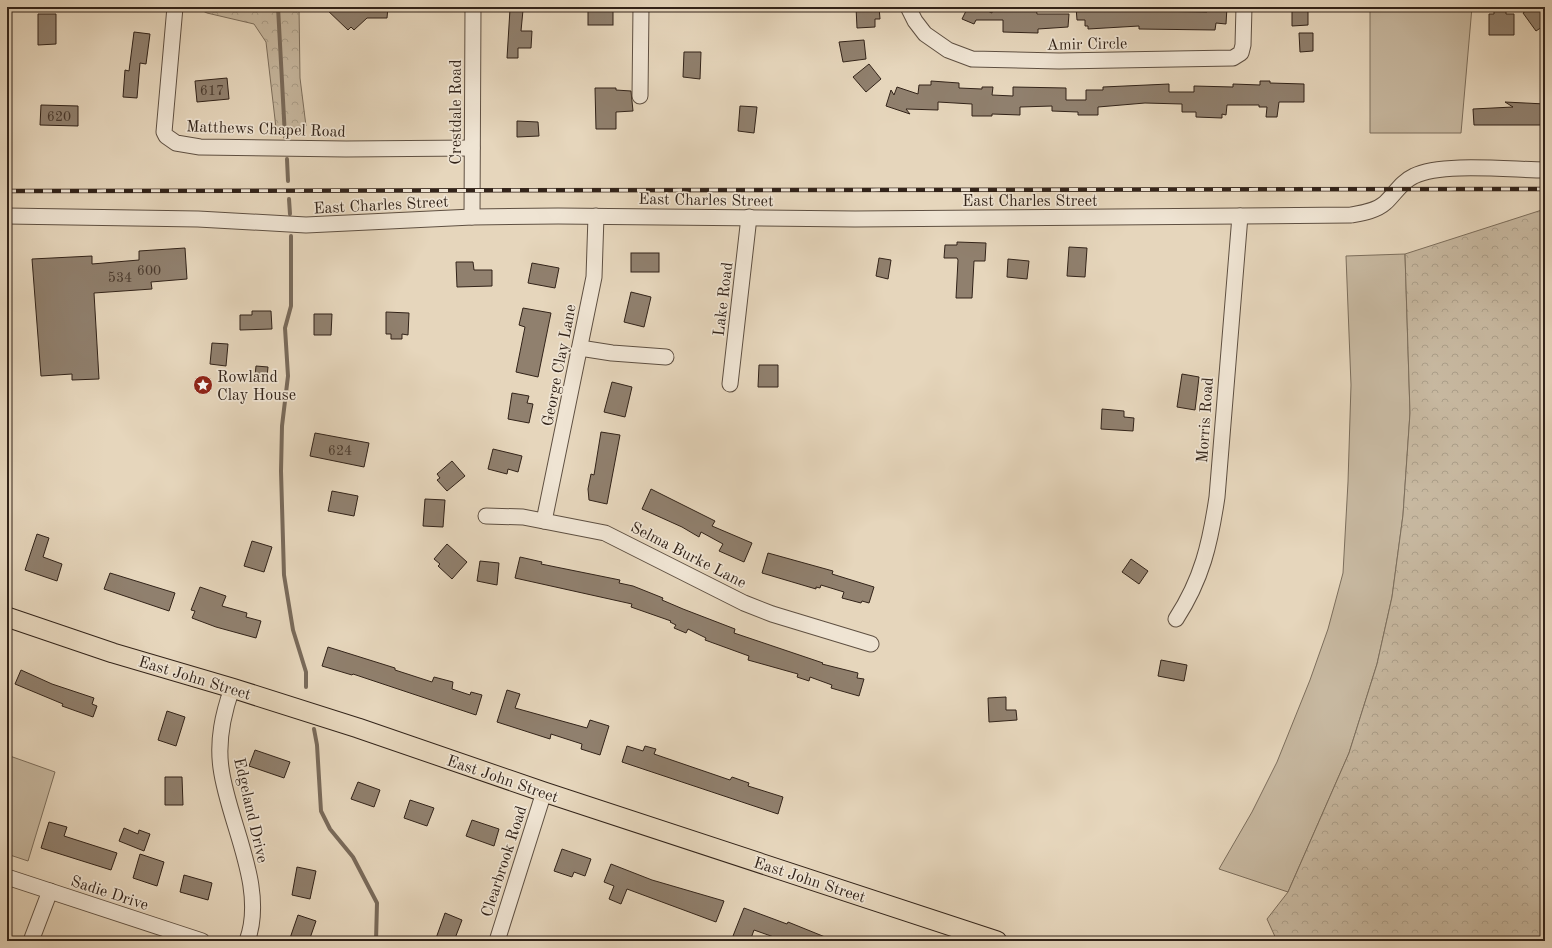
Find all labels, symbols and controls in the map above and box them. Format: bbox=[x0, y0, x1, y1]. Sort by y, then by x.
street label: Amir Circle bbox=[1047, 36, 1127, 54]
street label: Crestdale Road bbox=[449, 59, 465, 165]
house number: 617 bbox=[200, 84, 224, 98]
house number: 620 bbox=[47, 110, 71, 124]
street label: Matthews Chapel Road bbox=[186, 119, 346, 141]
street label: East Charles Street bbox=[638, 192, 774, 210]
street label: East Charles Street bbox=[313, 194, 450, 218]
street label: East Charles Street bbox=[962, 194, 1098, 210]
street label: Lake Road bbox=[712, 261, 736, 337]
house number: 600 bbox=[137, 264, 161, 278]
house number: 534 bbox=[108, 271, 132, 285]
street label: George Clay Lane bbox=[540, 303, 580, 428]
place label: Rowland Clay House bbox=[217, 370, 296, 404]
place icon: Rowland Clay House bbox=[192, 374, 214, 396]
street label: Morris Road bbox=[1195, 377, 1217, 464]
house number: 624 bbox=[328, 444, 352, 458]
street label: Selma Burke Lane bbox=[628, 520, 749, 592]
street label: East John Street bbox=[136, 654, 253, 704]
street label: East John Street bbox=[445, 753, 561, 807]
street label: Edgeland Drive bbox=[230, 756, 270, 865]
street label: Clearbrook Road bbox=[479, 804, 530, 919]
street label: East John Street bbox=[751, 855, 868, 907]
street label: Sadie Drive bbox=[68, 874, 150, 914]

